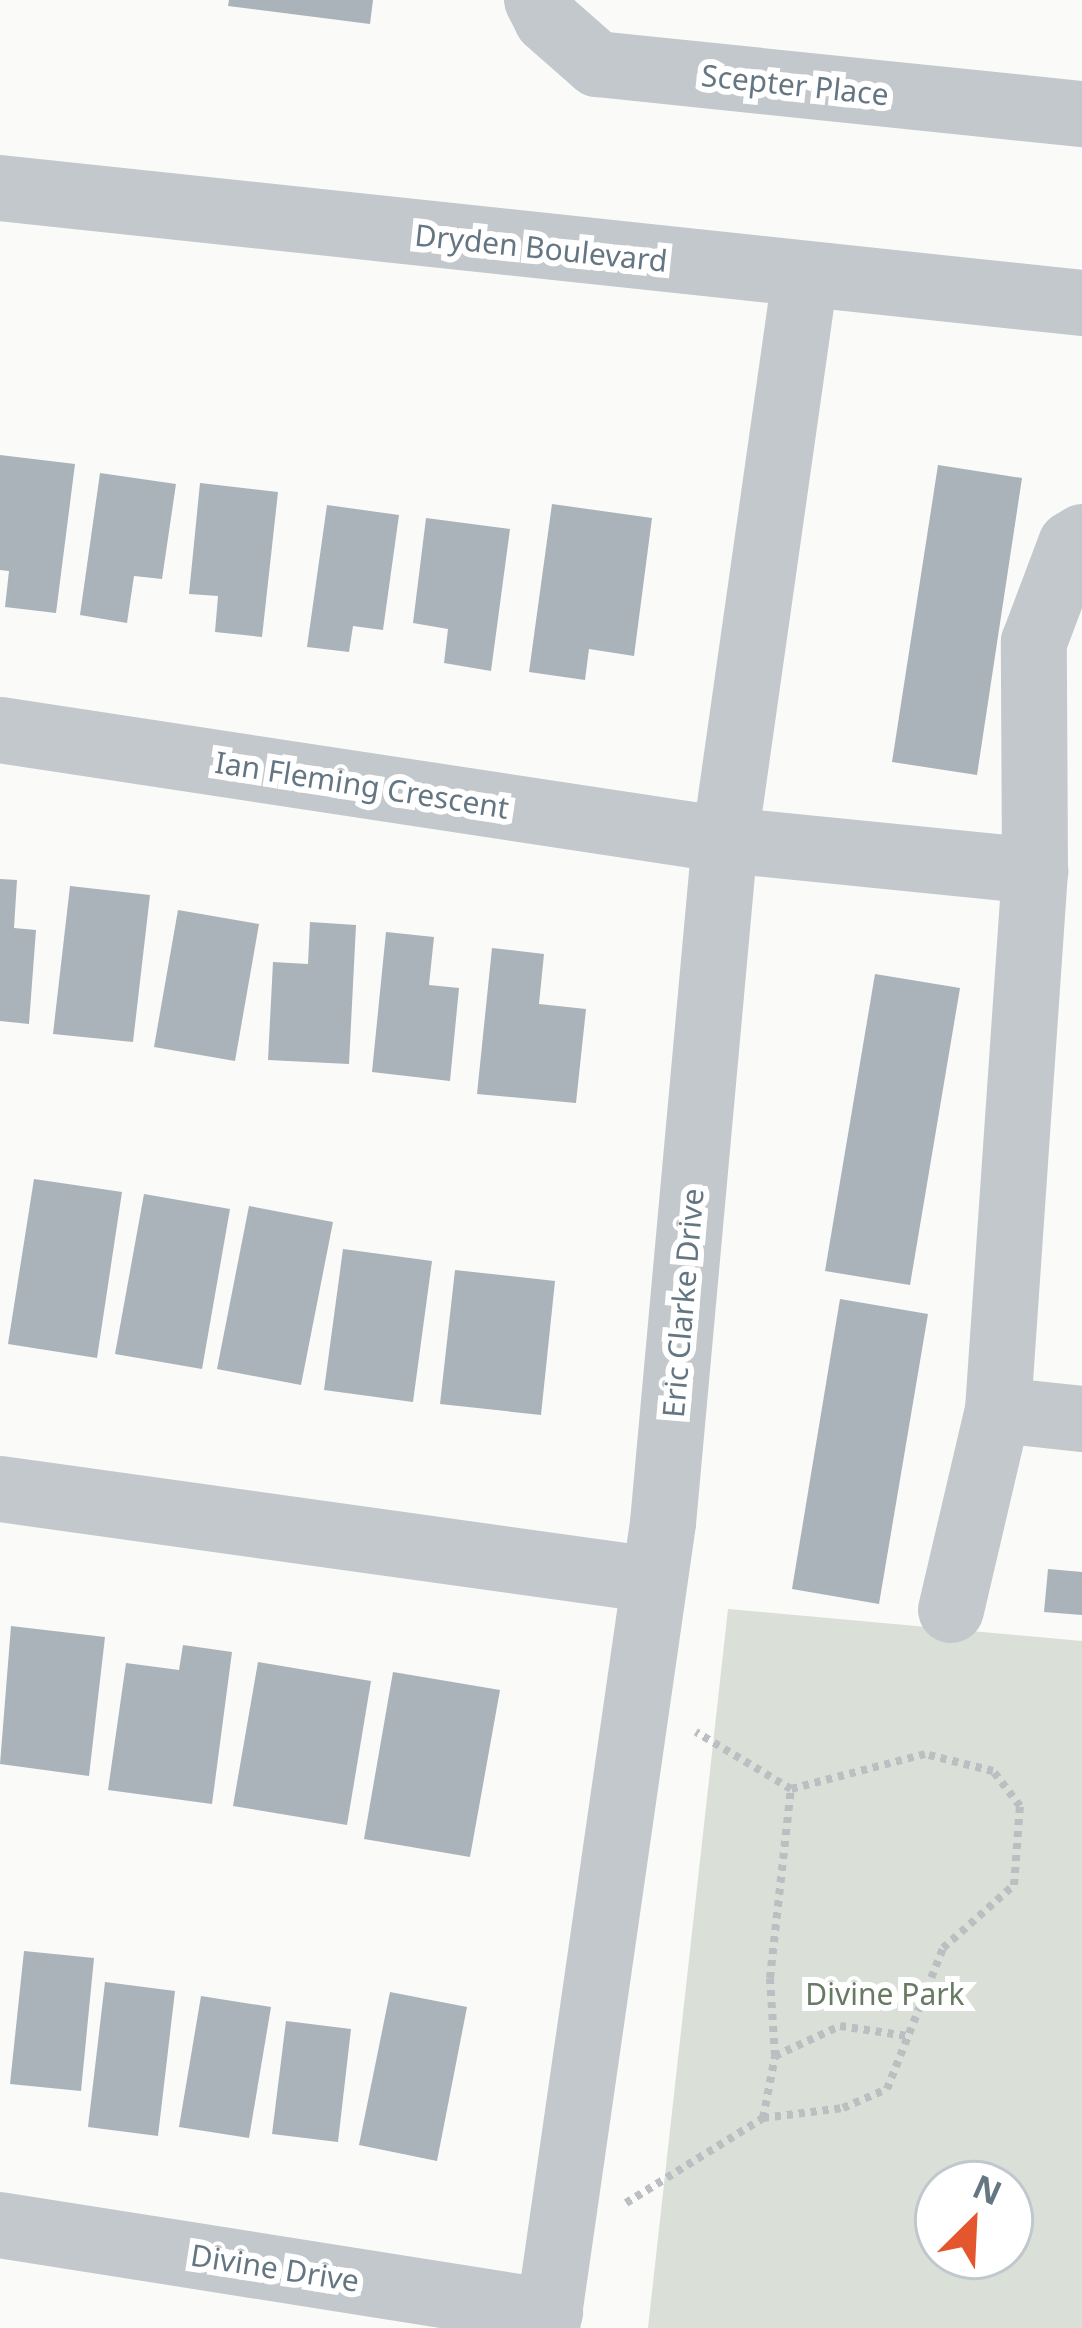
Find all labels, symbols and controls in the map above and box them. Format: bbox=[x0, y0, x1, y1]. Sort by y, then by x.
street label: Scepter Place bbox=[700, 57, 890, 113]
street label: Dryden Boulevard bbox=[413, 217, 669, 279]
street label: Ian Fleming Crescent bbox=[213, 744, 511, 826]
street label: Eric Clarke Drive bbox=[655, 1187, 711, 1419]
park label: Divine Park bbox=[805, 1976, 965, 2012]
north arrow bbox=[914, 2160, 1034, 2280]
text: N bbox=[966, 2163, 1009, 2215]
street label: Divine Drive bbox=[188, 2237, 362, 2299]

